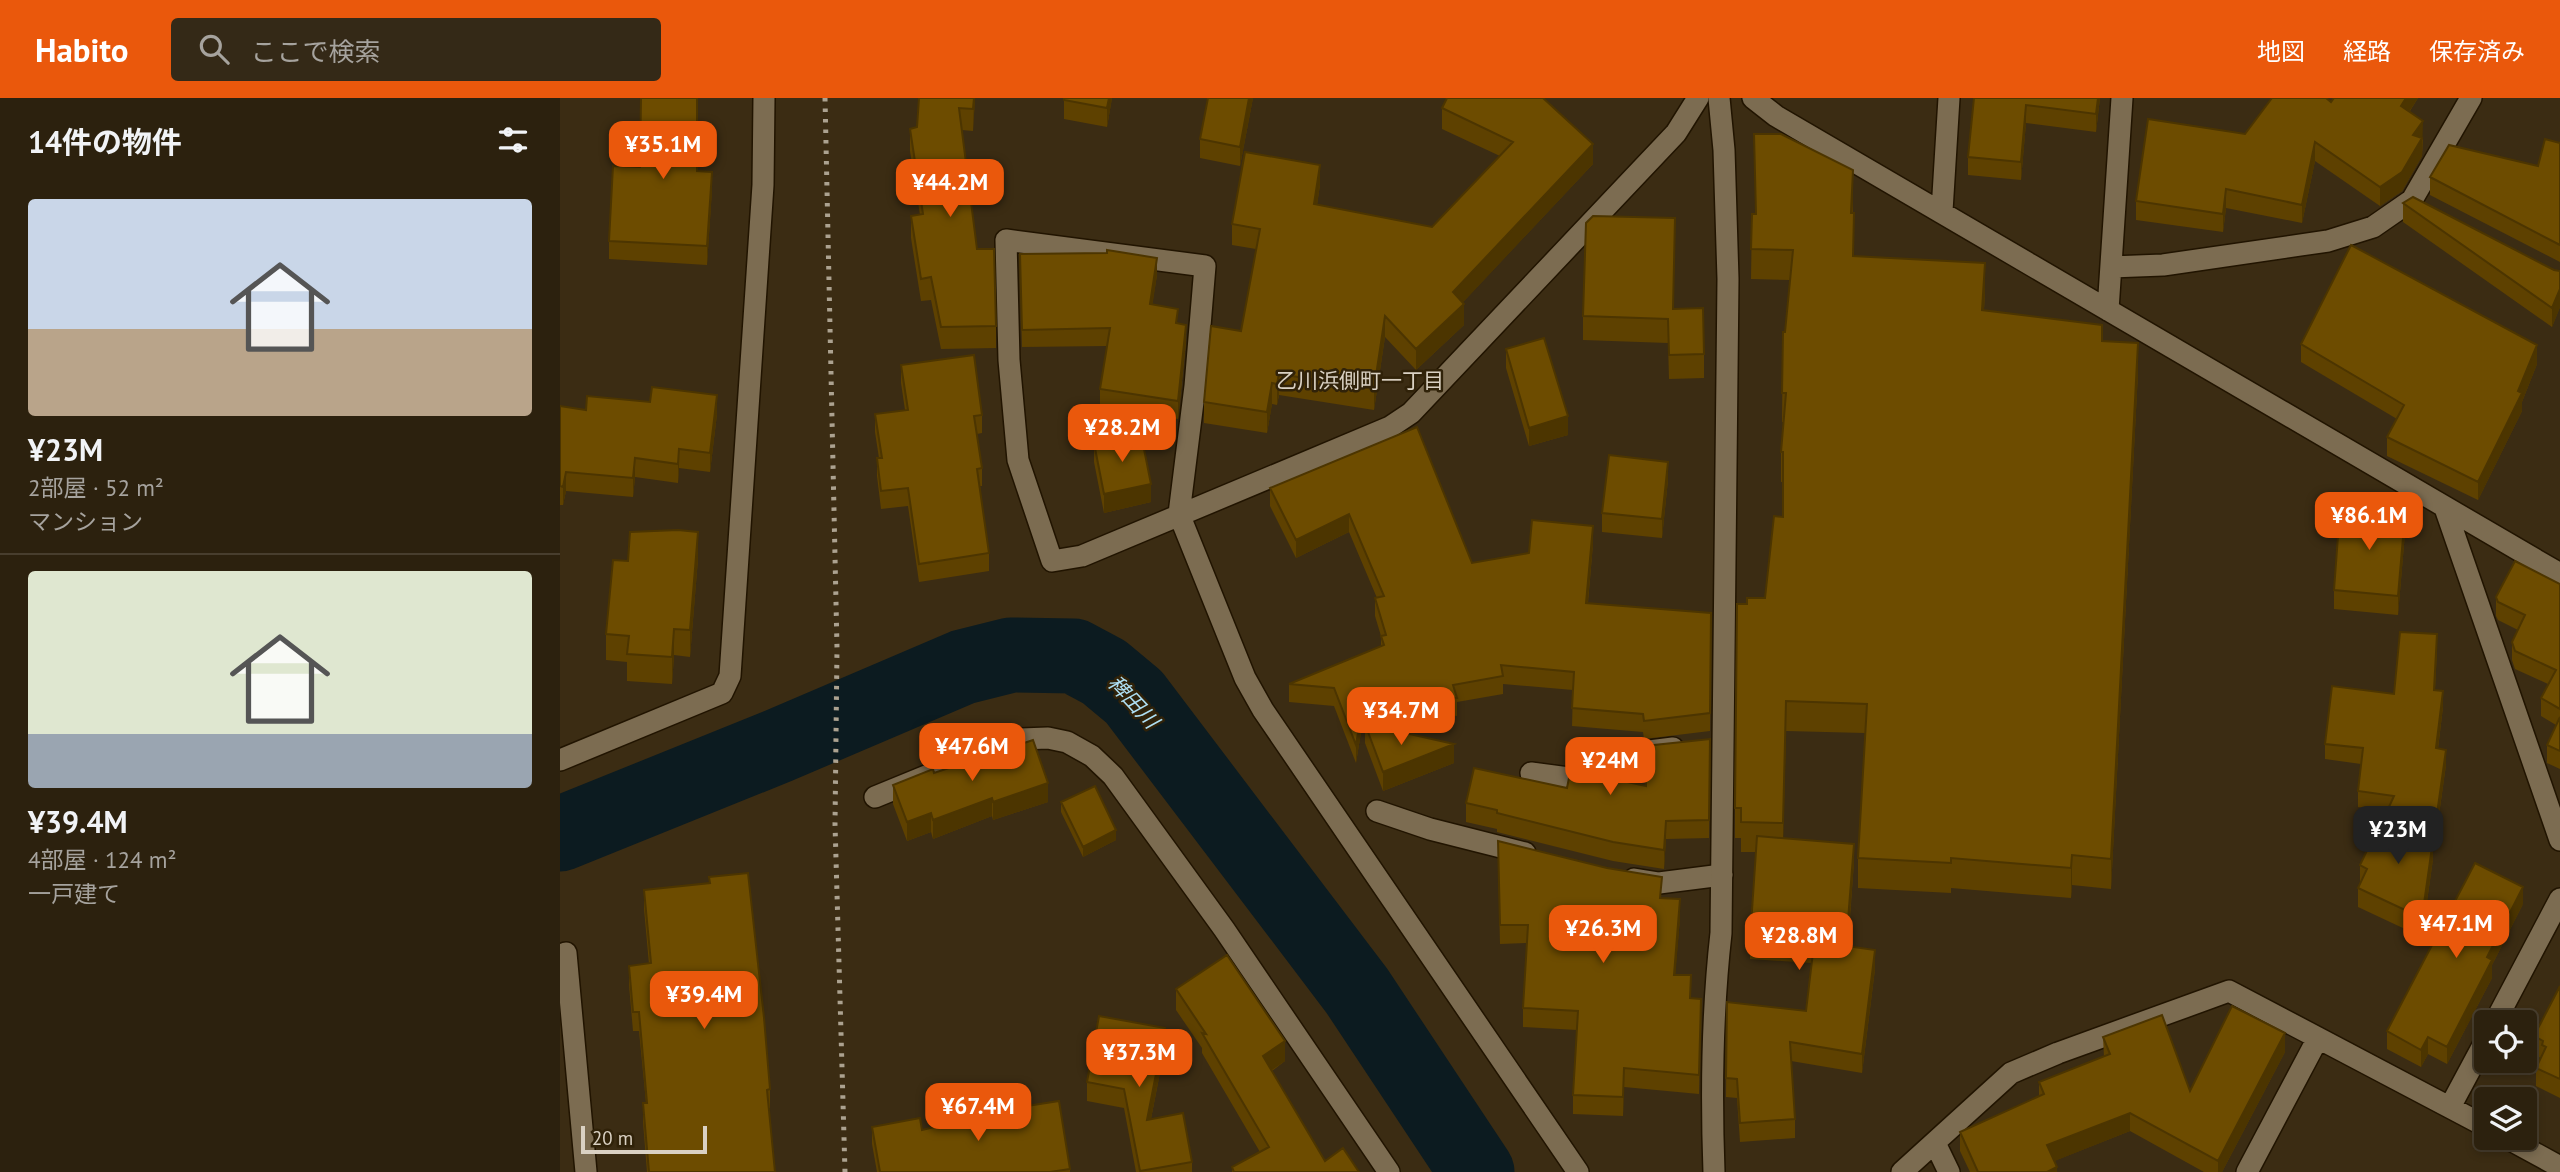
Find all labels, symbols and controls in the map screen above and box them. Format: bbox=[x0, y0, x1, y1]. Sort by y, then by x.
search box bbox=[171, 18, 661, 81]
text: Habito bbox=[35, 28, 129, 71]
icon: search bbox=[195, 30, 233, 68]
text: ここで検索 bbox=[251, 35, 381, 68]
text: 地図 bbox=[2257, 36, 2305, 67]
text: 経路 bbox=[2343, 36, 2391, 67]
text: 保存済み bbox=[2429, 36, 2525, 67]
icon: filters bbox=[494, 121, 532, 159]
text: 14件の物件 bbox=[28, 122, 182, 161]
pin: ¥35.1M bbox=[606, 122, 720, 181]
text: ¥35.1M bbox=[625, 129, 701, 158]
pin: ¥44.2M bbox=[893, 159, 1007, 219]
text: ¥44.2M bbox=[912, 167, 988, 196]
icon: home bbox=[217, 244, 343, 370]
district label: 乙川浜側町一丁目 bbox=[1276, 367, 1444, 394]
pin: ¥28.2M bbox=[1065, 404, 1179, 464]
text: ¥28.2M bbox=[1084, 412, 1160, 441]
text: ¥23M bbox=[28, 430, 103, 469]
text: 2部屋 · 52 m² bbox=[28, 473, 164, 502]
pin: ¥86.1M bbox=[2312, 492, 2426, 552]
text: ¥86.1M bbox=[2331, 500, 2407, 529]
text: マンション bbox=[28, 507, 143, 536]
icon: home bbox=[217, 616, 343, 742]
water label: 稗田川 bbox=[1102, 669, 1166, 735]
pin: ¥34.7M bbox=[1344, 688, 1458, 747]
text: ¥34.7M bbox=[1363, 695, 1439, 724]
pin: ¥47.6M bbox=[915, 724, 1029, 783]
text: ¥47.6M bbox=[935, 731, 1009, 760]
pin: ¥24M bbox=[1569, 738, 1651, 797]
text: ¥24M bbox=[1581, 745, 1639, 774]
text: ¥39.4M bbox=[28, 802, 127, 841]
pin: ¥23M bbox=[2357, 806, 2439, 866]
text: ¥23M bbox=[2369, 814, 2427, 843]
text: 4部屋 · 124 m² bbox=[28, 845, 176, 874]
text: 一戸建て bbox=[28, 879, 120, 908]
pin: ¥47.1M bbox=[2399, 900, 2513, 960]
pin: ¥26.3M bbox=[1546, 906, 1660, 965]
text: ¥47.1M bbox=[2419, 908, 2493, 937]
pin: ¥28.8M bbox=[1742, 912, 1856, 972]
text: ¥26.3M bbox=[1565, 913, 1641, 942]
text: ¥28.8M bbox=[1761, 920, 1837, 949]
pin: ¥39.4M bbox=[647, 972, 761, 1031]
text: ¥39.4M bbox=[666, 979, 742, 1008]
map controls bbox=[2474, 1010, 2537, 1150]
button: locate bbox=[2474, 1010, 2537, 1073]
pin: ¥37.3M bbox=[1082, 1030, 1196, 1089]
text: ¥37.3M bbox=[1102, 1037, 1176, 1066]
pin: ¥67.4M bbox=[921, 1084, 1035, 1143]
button: layers bbox=[2474, 1087, 2537, 1150]
text: ¥67.4M bbox=[941, 1091, 1015, 1120]
scale bar bbox=[581, 1123, 707, 1155]
text: 20 m bbox=[592, 1126, 633, 1150]

